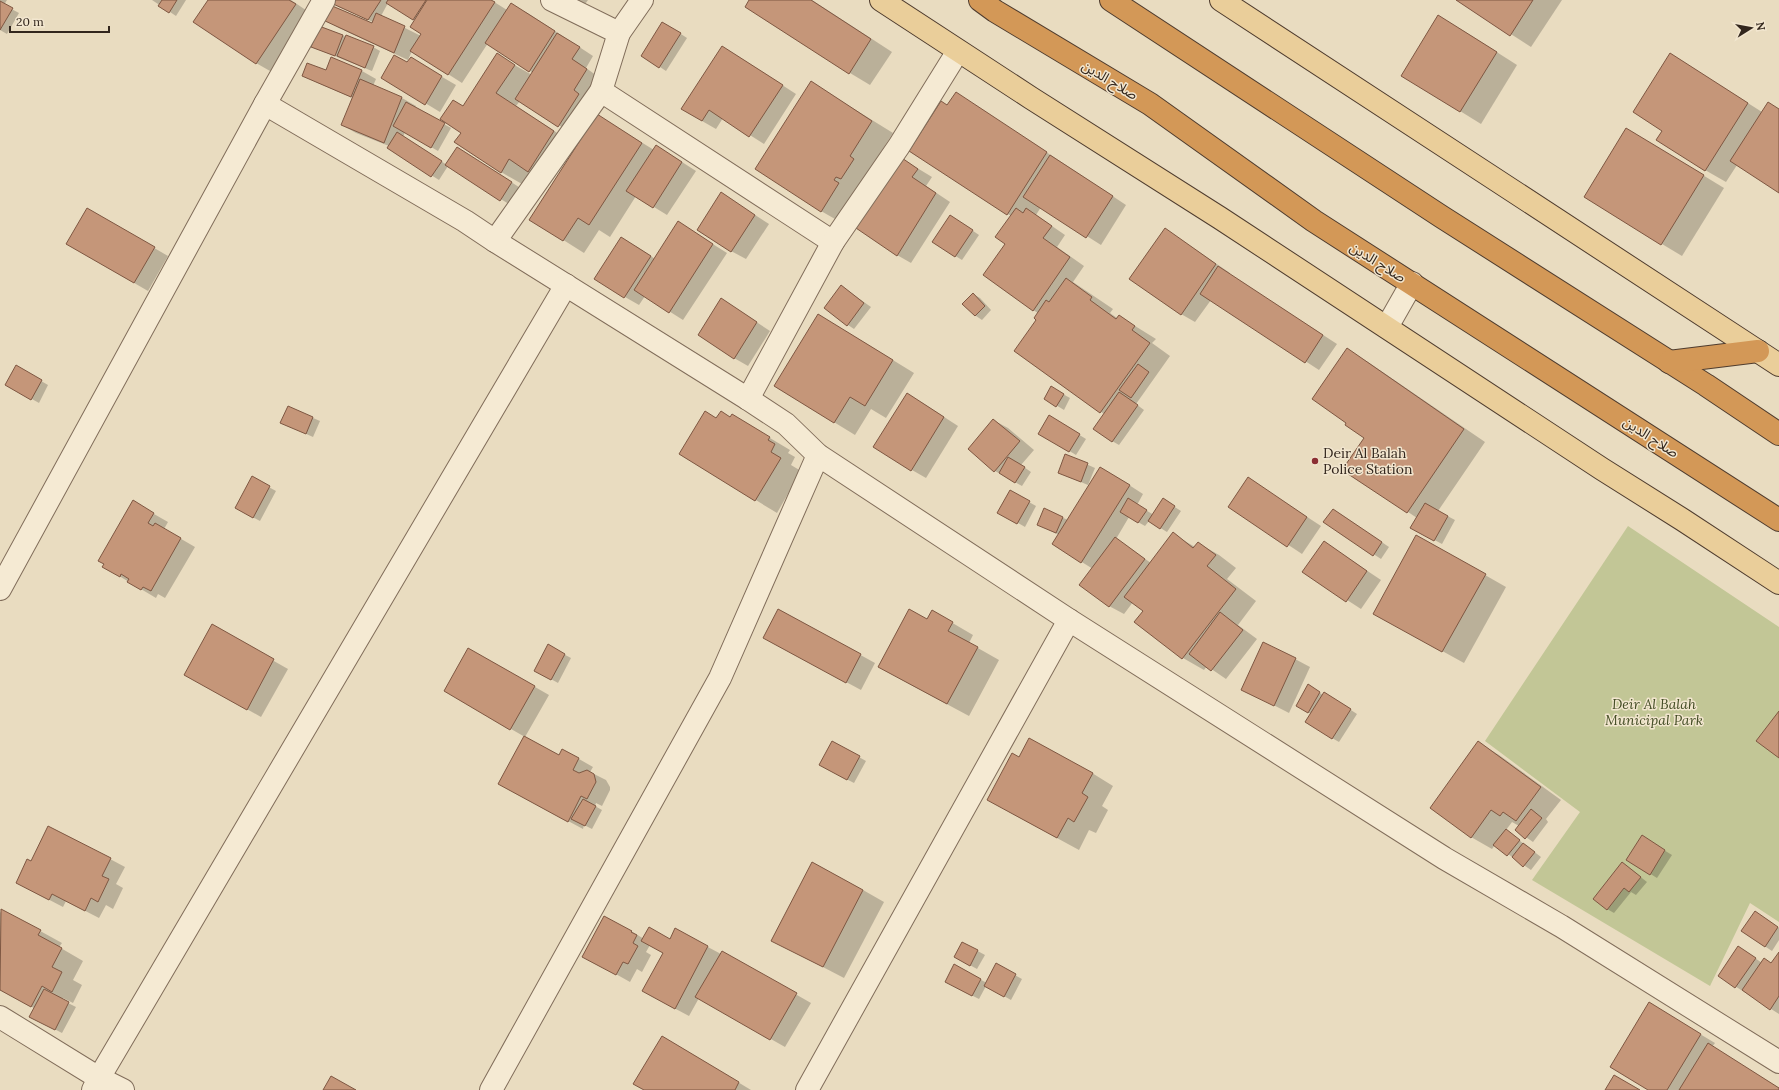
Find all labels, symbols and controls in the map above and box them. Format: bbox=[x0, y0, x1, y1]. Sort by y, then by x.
scale bar bbox=[10, 8, 109, 34]
north arrow bbox=[1731, 8, 1771, 48]
text: 20 m bbox=[16, 14, 44, 29]
text: N bbox=[1753, 21, 1769, 32]
street label: صلاح الدين bbox=[1078, 56, 1142, 106]
street label: صلاح الدين bbox=[1346, 238, 1410, 288]
street label: صلاح الدين bbox=[1619, 412, 1682, 463]
place label: Deir Al Balah Police Station bbox=[1323, 444, 1413, 478]
marker: Deir Al Balah Police Station bbox=[1310, 456, 1320, 466]
park label: Deir Al Balah Municipal Park bbox=[1605, 695, 1703, 729]

